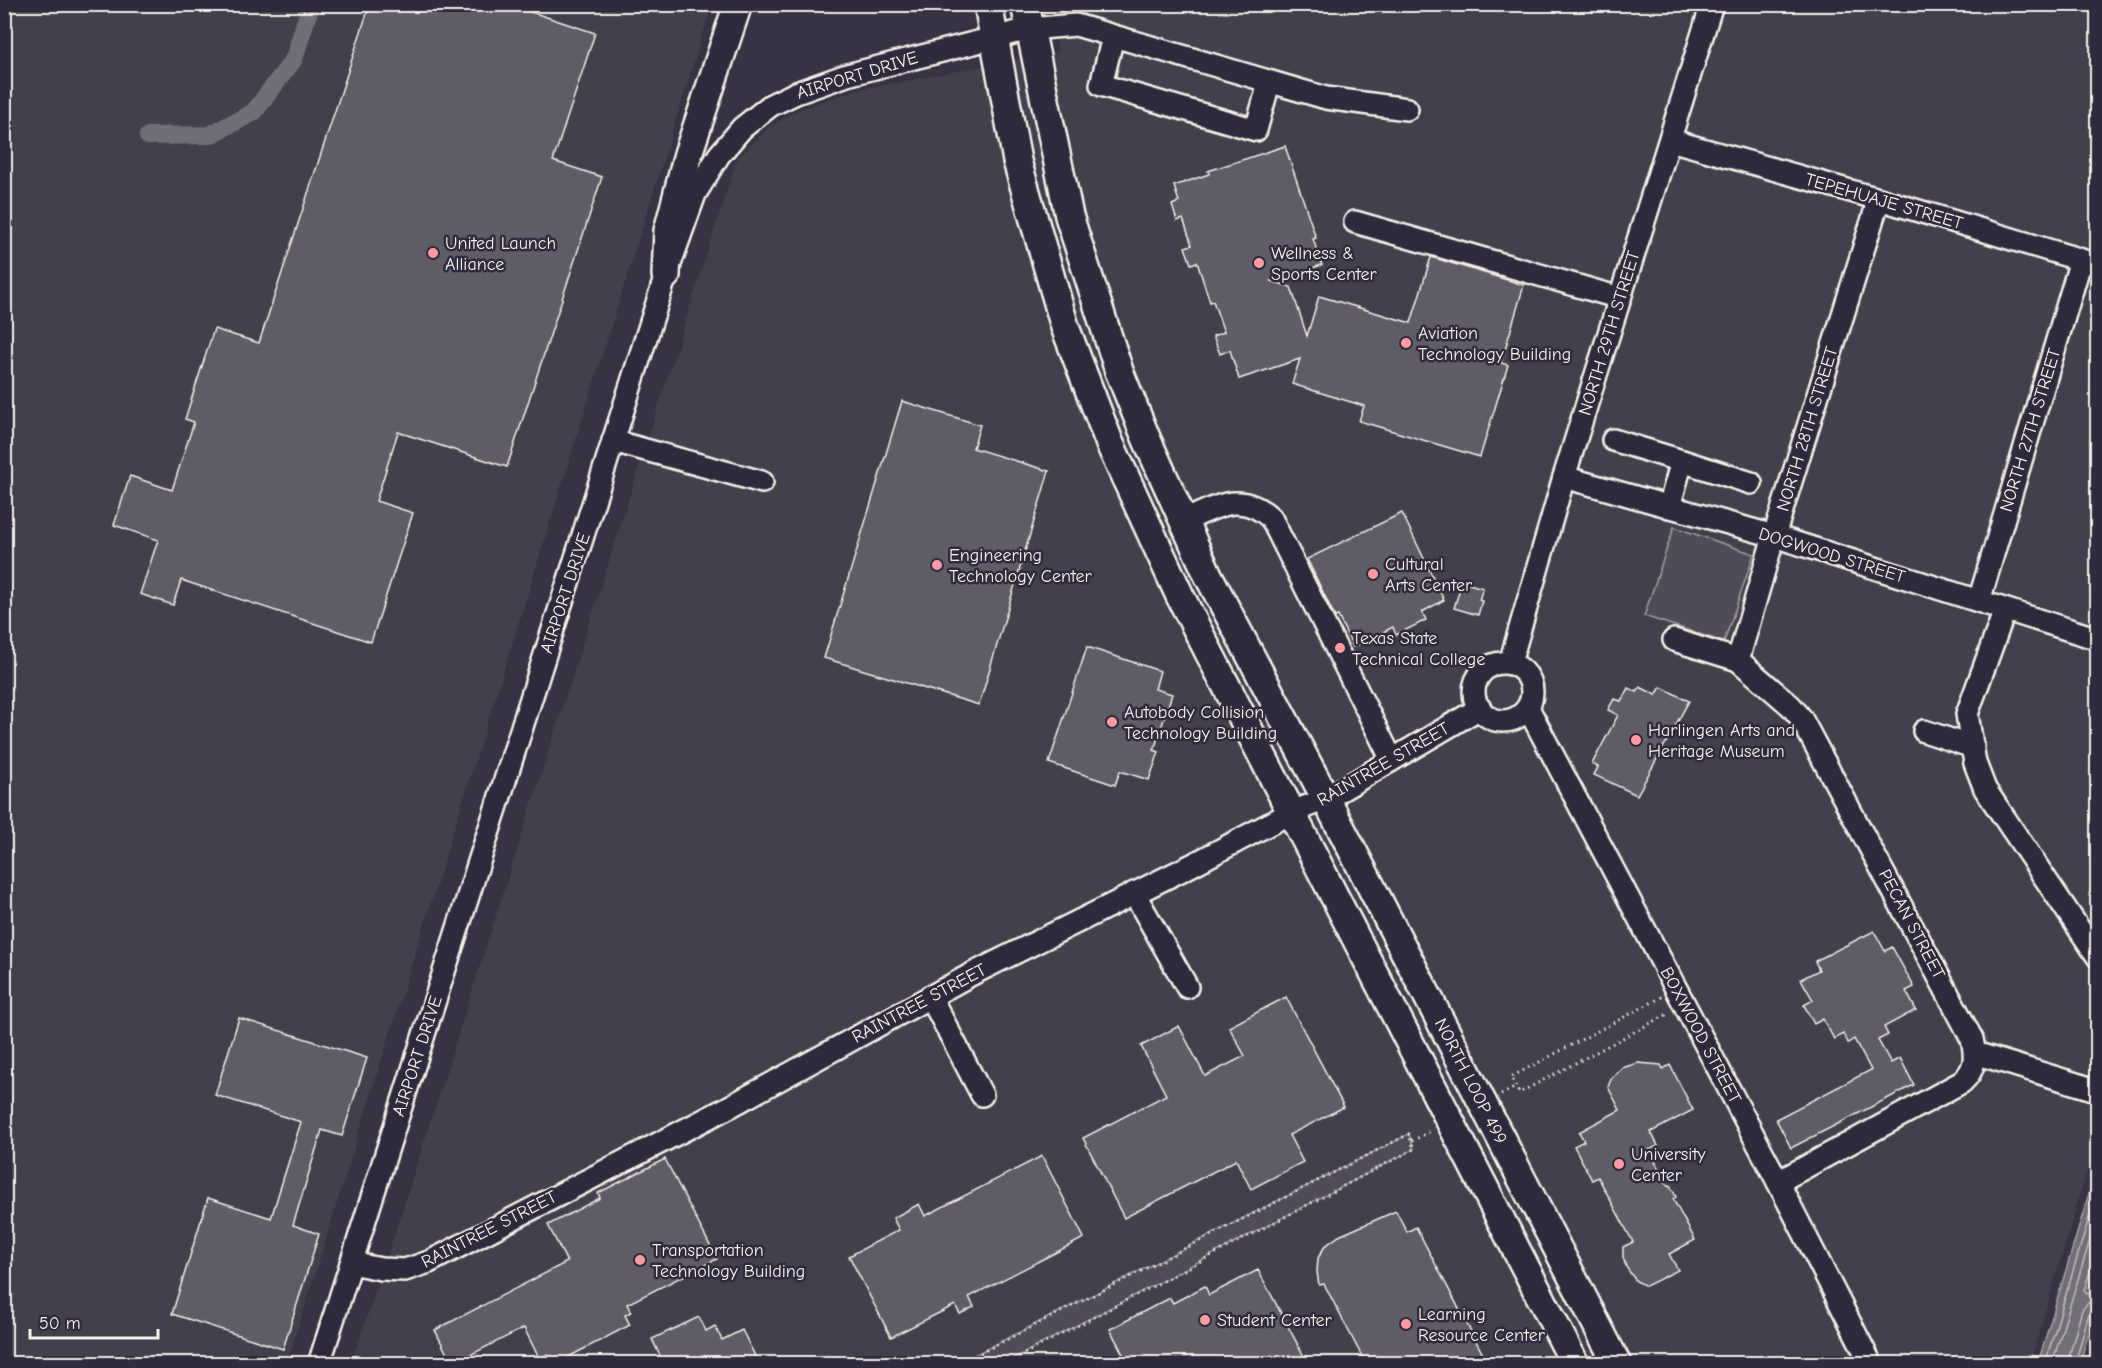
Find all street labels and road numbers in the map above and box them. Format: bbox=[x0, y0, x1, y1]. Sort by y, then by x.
street label: AIRPORT DRIVE bbox=[794, 47, 920, 104]
street label: TEPEHUAJE STREET bbox=[1803, 169, 1966, 234]
street label: NORTH 29TH STREET bbox=[1574, 248, 1645, 418]
street label: NORTH 28TH STREET bbox=[1772, 344, 1843, 514]
street label: NORTH 27TH STREET bbox=[1996, 345, 2066, 515]
street label: DOGWOOD STREET bbox=[1756, 523, 1908, 588]
street label: AIRPORT DRIVE bbox=[536, 530, 595, 656]
street label: RAINTREE STREET bbox=[1313, 718, 1454, 811]
street label: PECAN STREET bbox=[1874, 866, 1950, 983]
street label: RAINTREE STREET bbox=[848, 959, 991, 1048]
street label: BOXWOOD STREET bbox=[1656, 963, 1746, 1108]
street label: AIRPORT DRIVE bbox=[388, 993, 447, 1119]
street label: NORTH LOOP 499 bbox=[1430, 1015, 1511, 1148]
street label: RAINTREE STREET bbox=[418, 1186, 561, 1273]

